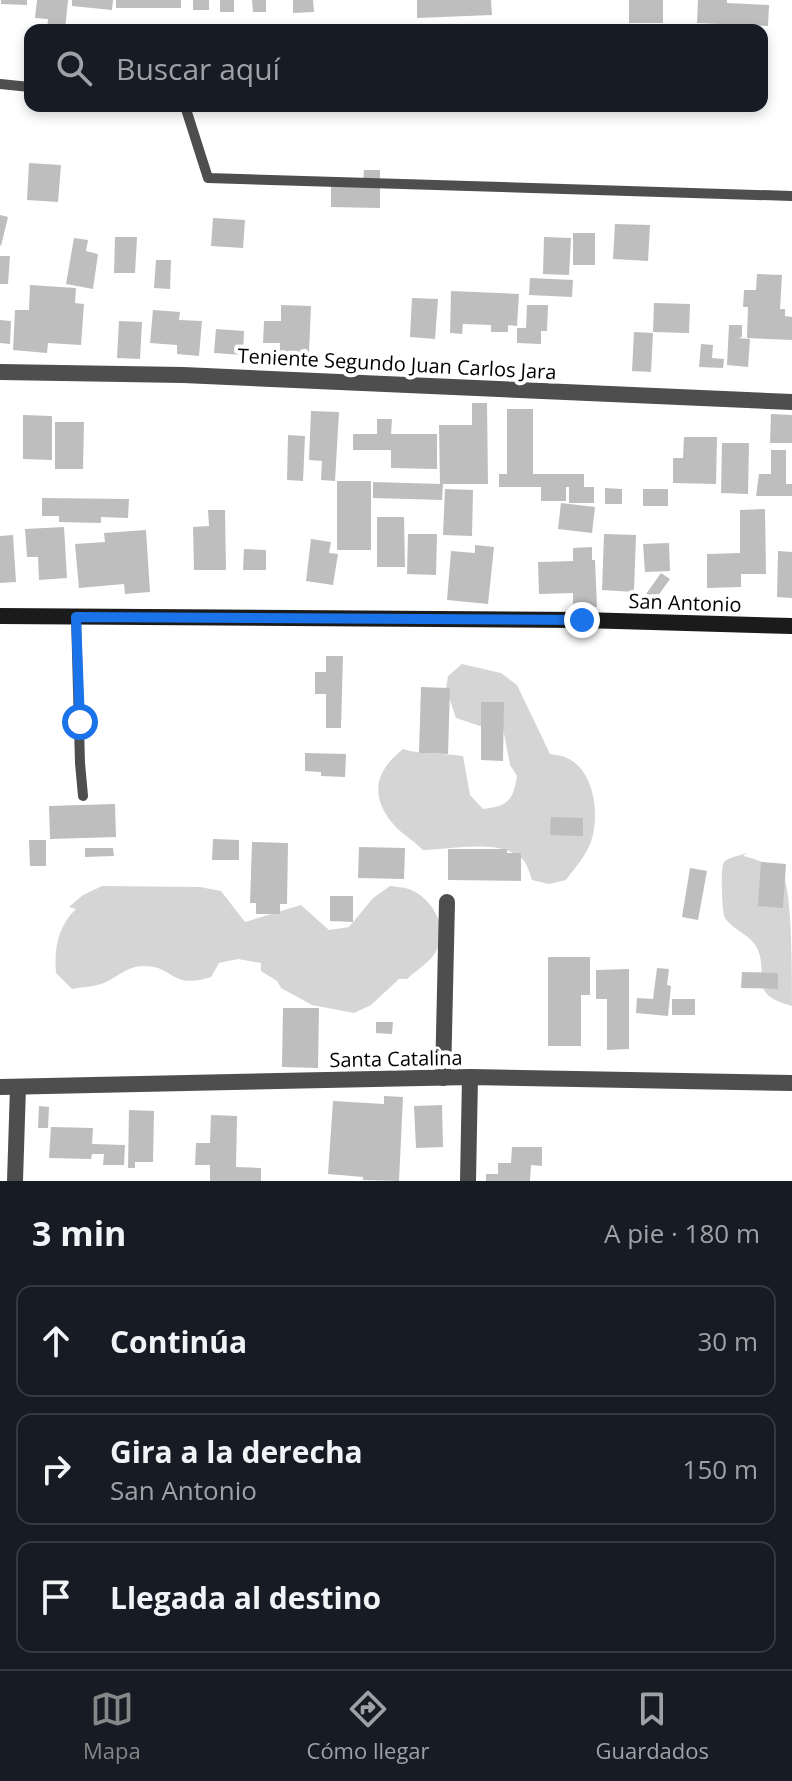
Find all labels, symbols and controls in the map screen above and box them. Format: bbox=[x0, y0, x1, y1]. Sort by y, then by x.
search box bbox=[24, 24, 768, 112]
icon: search bbox=[52, 46, 96, 90]
text: Buscar aquí bbox=[116, 48, 280, 89]
street label: Teniente Segundo Juan Carlos Jara bbox=[237, 342, 557, 385]
street label: San Antonio bbox=[628, 587, 742, 618]
route end bbox=[564, 602, 600, 638]
route start bbox=[62, 704, 98, 740]
street label: Santa Catalina bbox=[329, 1044, 463, 1073]
text: 3 min bbox=[32, 1210, 126, 1256]
text: A pie · 180 m bbox=[604, 1215, 760, 1251]
icon: ahead bbox=[34, 1319, 78, 1363]
text: Continúa bbox=[110, 1321, 247, 1362]
text: 30 m bbox=[697, 1323, 758, 1359]
text: Gira a la derecha bbox=[110, 1431, 363, 1472]
icon: right bbox=[34, 1447, 78, 1491]
text: 150 m bbox=[683, 1451, 758, 1487]
text: San Antonio bbox=[110, 1472, 257, 1508]
icon: arrive bbox=[34, 1575, 78, 1619]
text: Llegada al destino bbox=[110, 1577, 381, 1618]
tab: Mapa bbox=[83, 1687, 141, 1765]
tab: Cómo llegar bbox=[307, 1687, 430, 1765]
tab: Guardados bbox=[595, 1687, 709, 1765]

